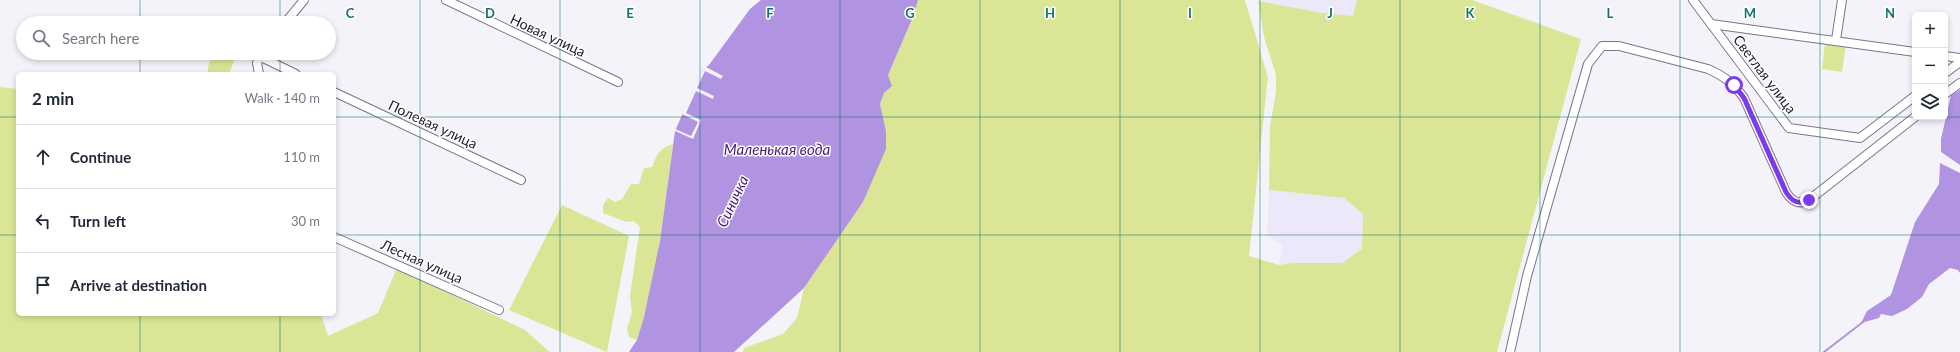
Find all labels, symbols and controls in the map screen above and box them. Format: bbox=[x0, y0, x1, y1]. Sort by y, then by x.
text: C bbox=[346, 5, 355, 21]
text: D bbox=[485, 5, 495, 21]
text: E bbox=[626, 5, 634, 21]
text: F bbox=[766, 5, 774, 21]
text: G bbox=[905, 5, 915, 21]
text: H bbox=[1045, 5, 1055, 21]
text: I bbox=[1188, 5, 1192, 21]
text: J bbox=[1327, 5, 1333, 21]
text: K bbox=[1466, 5, 1476, 21]
text: L bbox=[1607, 5, 1614, 21]
text: M bbox=[1744, 5, 1756, 21]
text: N bbox=[1885, 5, 1895, 21]
street label: Новая улица bbox=[508, 10, 588, 60]
map controls bbox=[1912, 12, 1948, 120]
button: + bbox=[1912, 12, 1948, 48]
search box bbox=[16, 16, 336, 60]
icon: search bbox=[30, 27, 52, 49]
text: Search here bbox=[62, 29, 139, 47]
street label: Светлая улица bbox=[1730, 31, 1800, 117]
button: − bbox=[1912, 48, 1948, 84]
route start bbox=[1725, 76, 1743, 94]
button: layers bbox=[1912, 84, 1948, 120]
text: 2 min bbox=[32, 88, 74, 109]
text: Walk · 140 m bbox=[244, 90, 320, 106]
street label: Полевая улица bbox=[386, 96, 480, 152]
water label: Маленькая вода bbox=[724, 140, 831, 158]
icon: ahead bbox=[32, 146, 54, 168]
text: Continue bbox=[70, 148, 131, 166]
text: 110 m bbox=[283, 149, 320, 165]
water label: Синичка bbox=[712, 172, 752, 230]
route end bbox=[1800, 191, 1818, 209]
icon: left bbox=[32, 210, 54, 232]
text: Turn left bbox=[70, 212, 126, 230]
text: 30 m bbox=[291, 213, 320, 229]
street label: Лесная улица bbox=[378, 235, 465, 287]
icon: arrive bbox=[32, 274, 54, 296]
text: Arrive at destination bbox=[70, 276, 207, 294]

